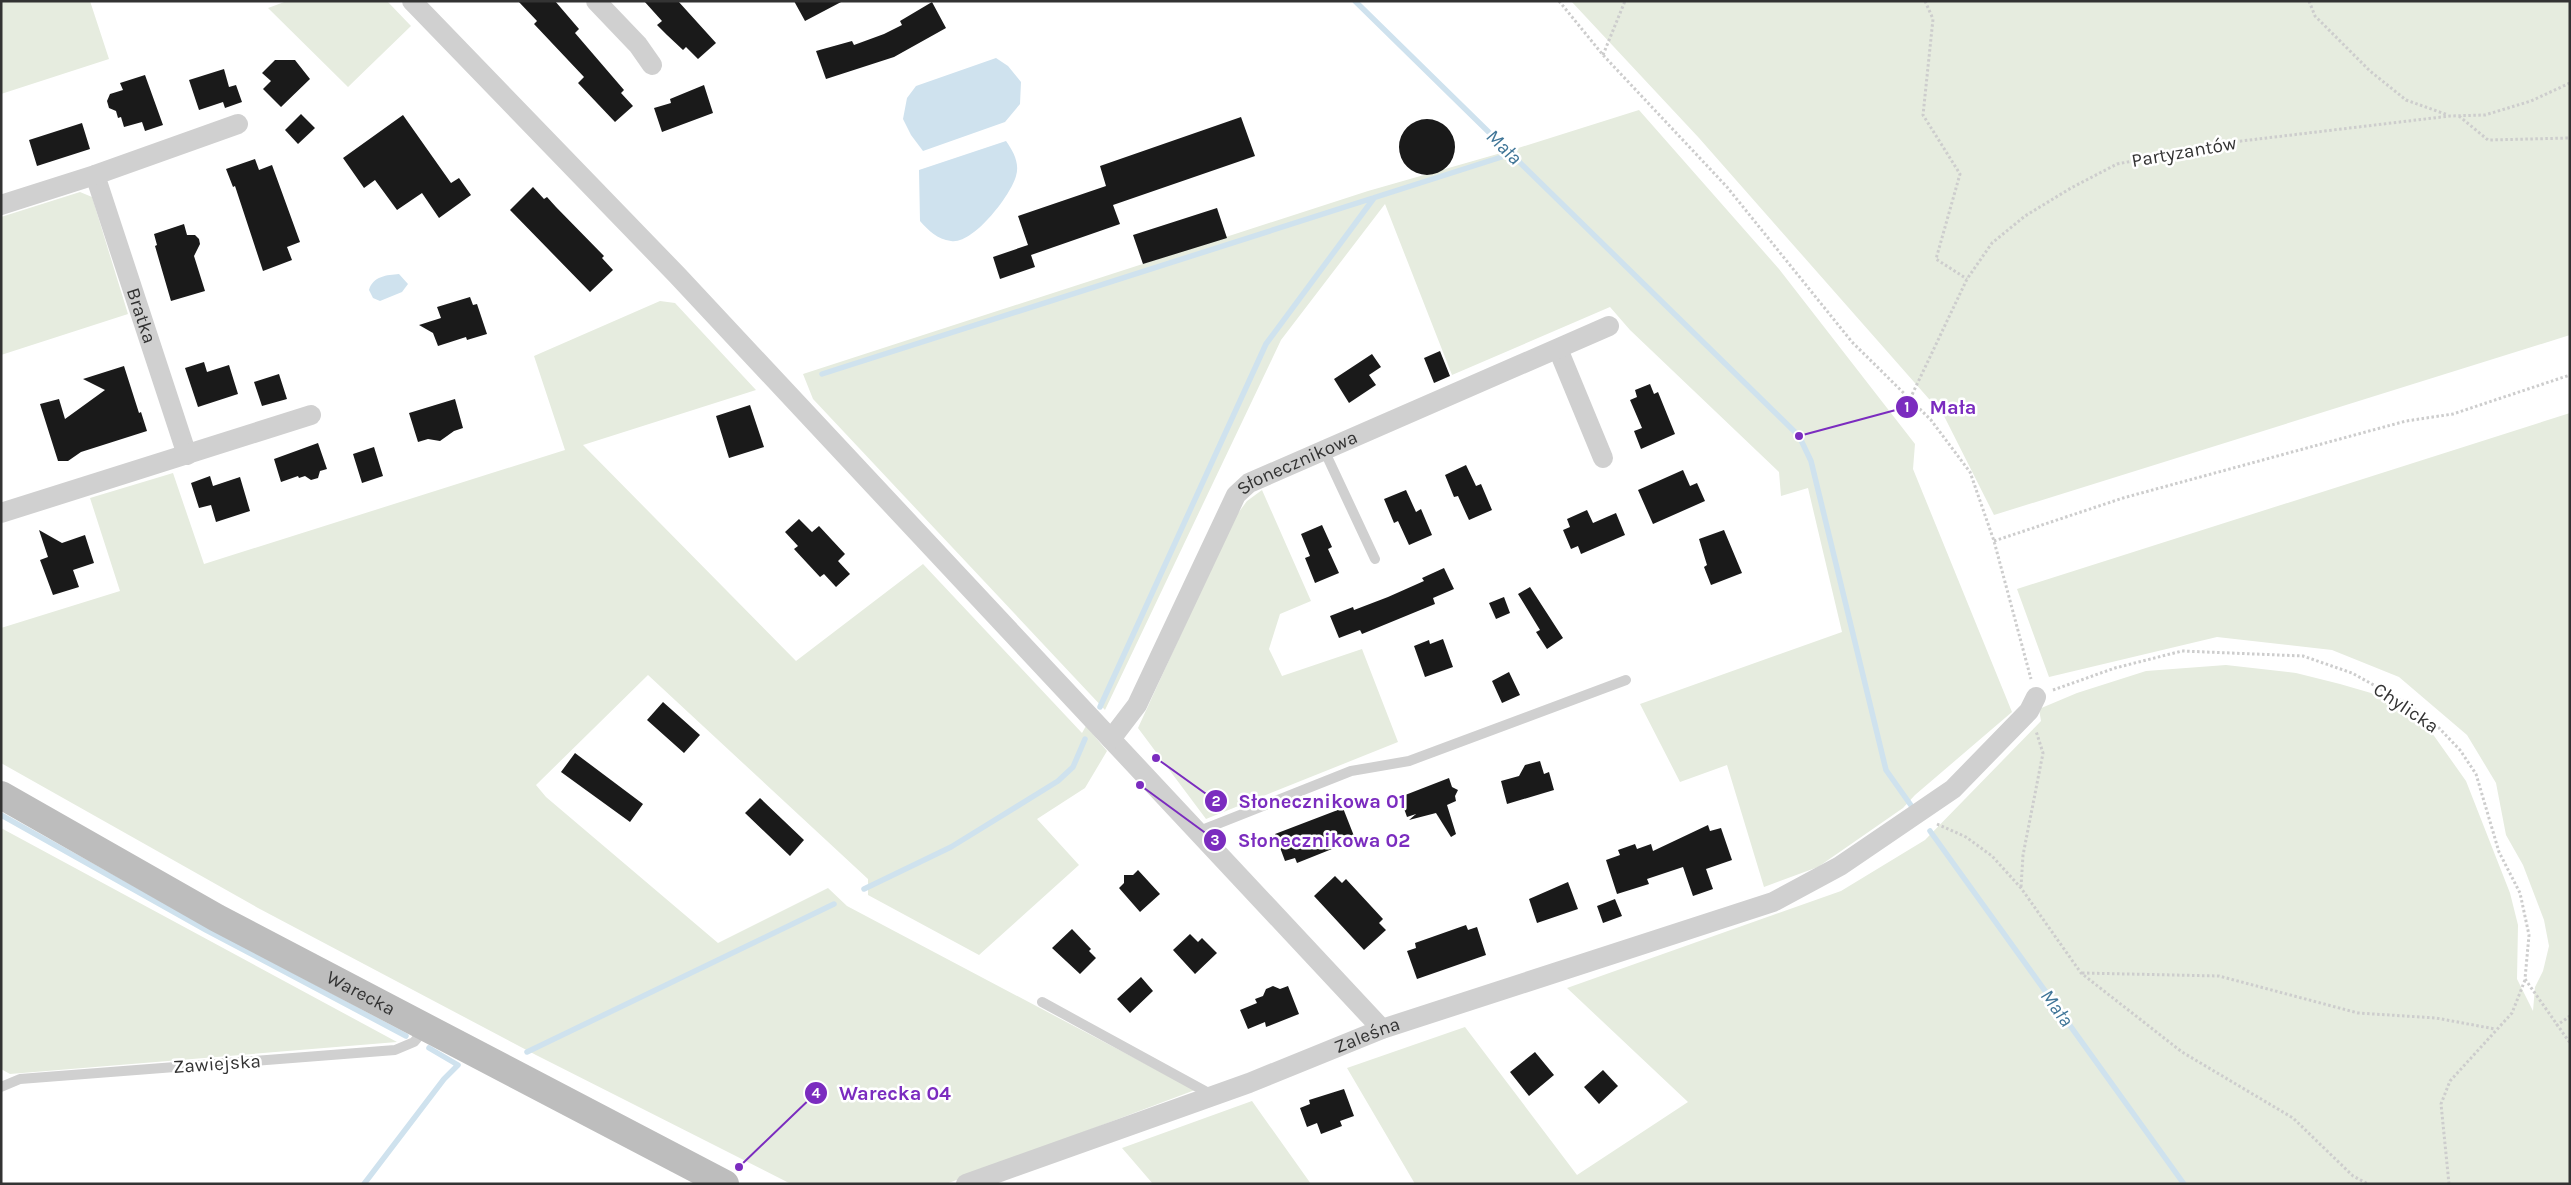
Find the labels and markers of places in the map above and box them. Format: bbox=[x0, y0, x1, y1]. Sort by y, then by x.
callout: Mała bbox=[1894, 390, 1986, 425]
callout: Słonecznikowa 01 bbox=[1203, 783, 1416, 818]
callout: Słonecznikowa 02 bbox=[1203, 822, 1420, 857]
callout: Warecka 04 bbox=[804, 1075, 961, 1110]

